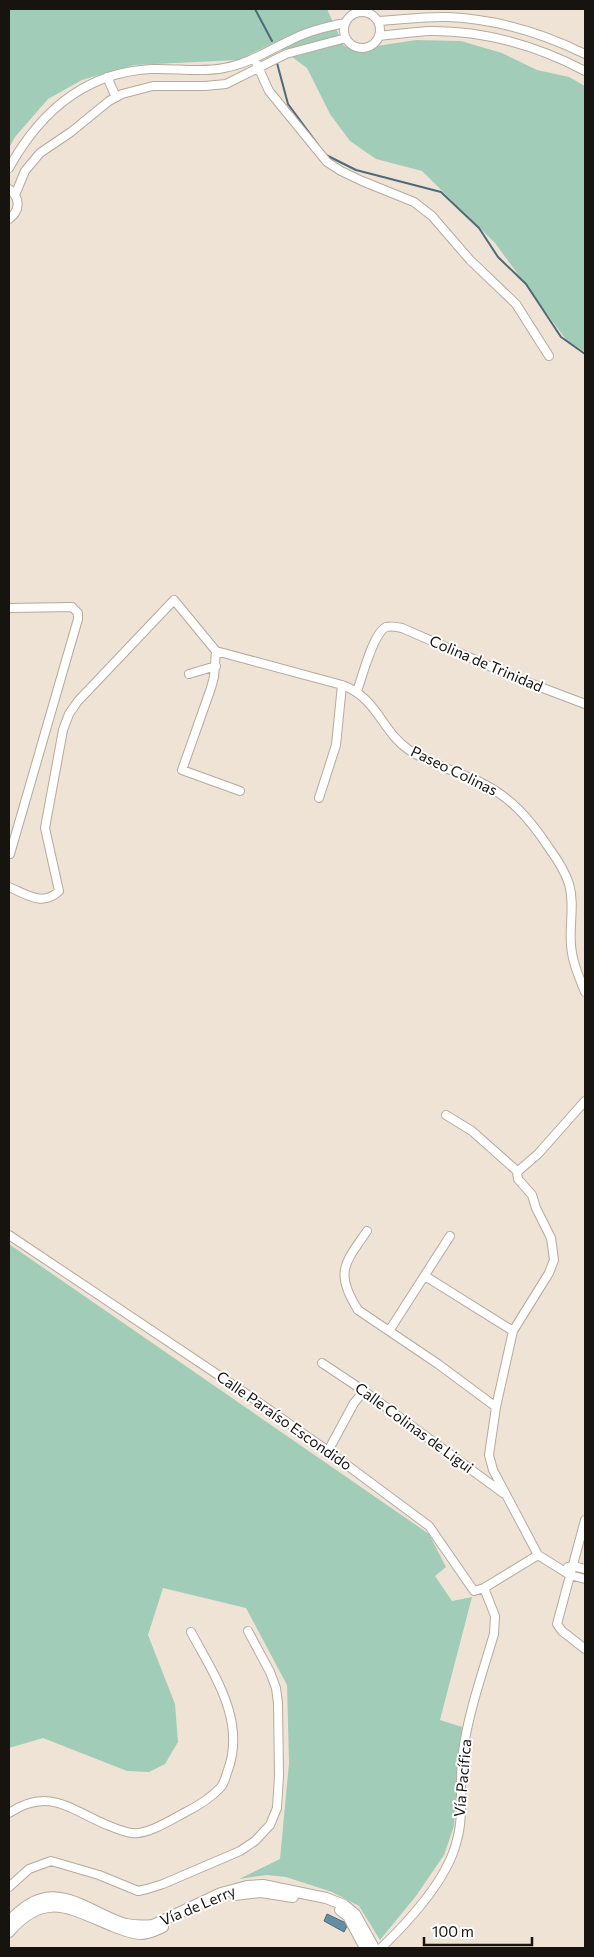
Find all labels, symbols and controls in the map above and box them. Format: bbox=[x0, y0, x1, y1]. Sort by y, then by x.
street label: Colina de Trinidad bbox=[427, 631, 546, 695]
street label: Paseo Colinas bbox=[408, 741, 501, 799]
street label: Calle Paraíso Escondido bbox=[214, 1367, 356, 1474]
street label: Calle Colinas de Ligui bbox=[352, 1378, 477, 1476]
street label: Vía Pacífica bbox=[450, 1738, 474, 1818]
street label: Vía de Lerry bbox=[157, 1881, 238, 1929]
scale bar bbox=[424, 1914, 532, 1946]
text: 100 m bbox=[432, 1922, 474, 1940]

